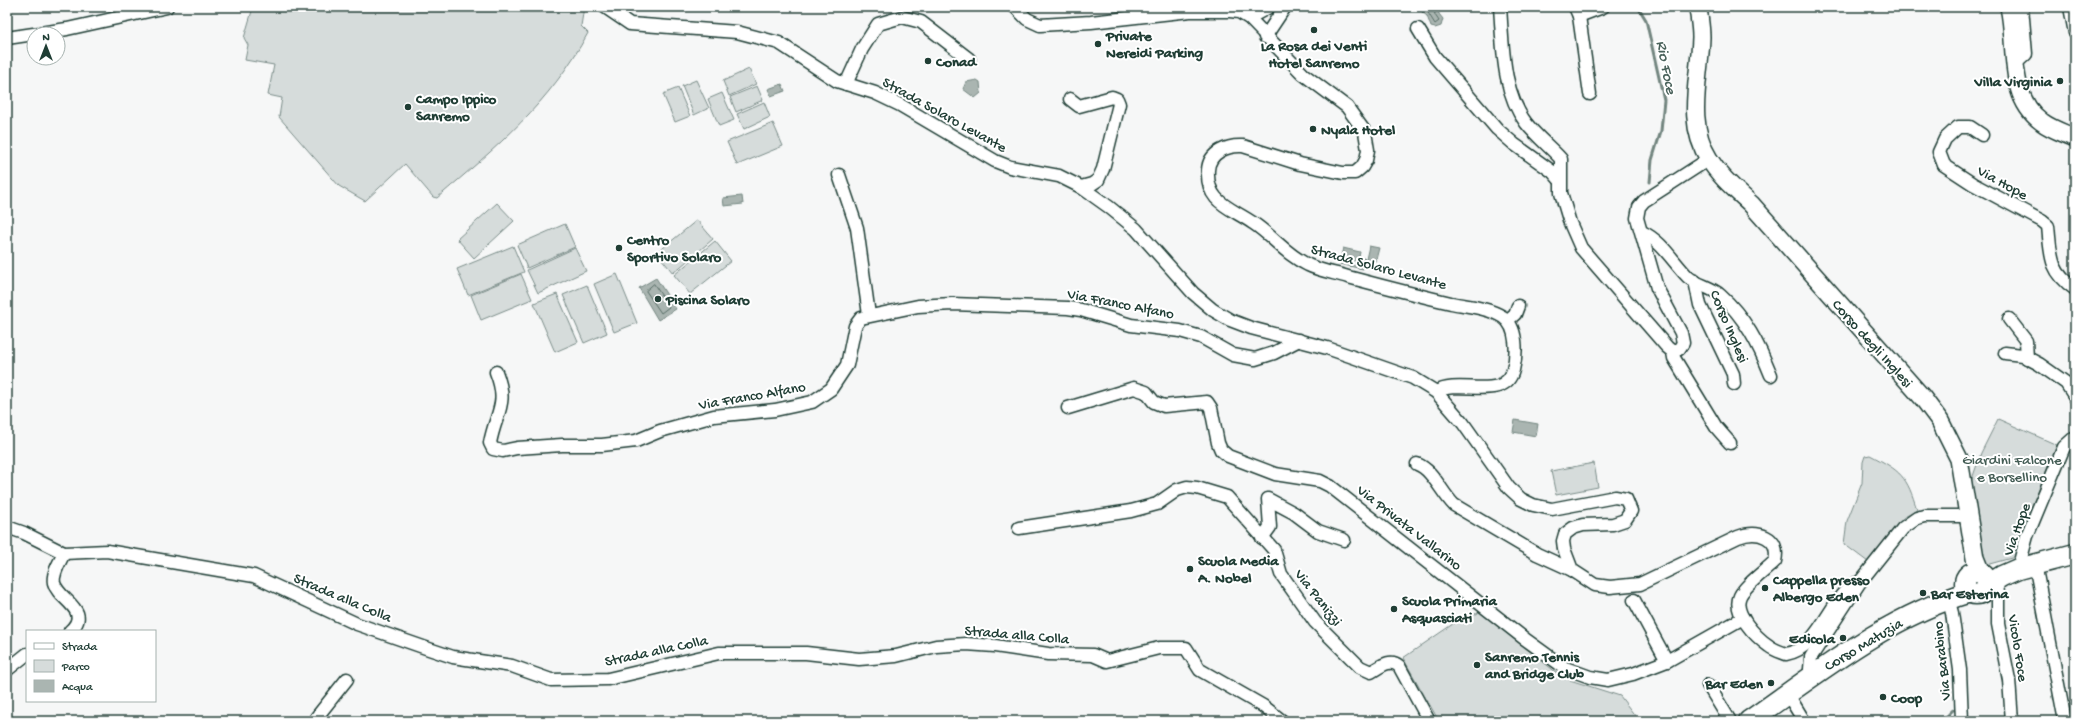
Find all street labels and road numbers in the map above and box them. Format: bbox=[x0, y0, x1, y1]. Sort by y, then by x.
street label: Strada Solaro Levante bbox=[879, 74, 1010, 158]
street label: Via Hope bbox=[1973, 162, 2031, 205]
street label: Strada Solaro Levante bbox=[1309, 241, 1448, 295]
street label: Via Franco Alfano bbox=[1065, 286, 1176, 324]
street label: Corso Inglesi bbox=[1705, 288, 1752, 366]
street label: Corso degli Inglesi bbox=[1827, 297, 1916, 392]
street label: Via Franco Alfano bbox=[696, 379, 807, 415]
street label: Via Privata Vallarino bbox=[1352, 481, 1465, 575]
street label: Via Hope bbox=[2000, 501, 2036, 560]
street label: Via Panizzi bbox=[1289, 566, 1345, 630]
street label: Strada alla Colla bbox=[290, 570, 395, 628]
street label: Vicolo Foce bbox=[2003, 613, 2031, 683]
street label: Corso Matuzia bbox=[1822, 615, 1907, 676]
street label: Via Barabino bbox=[1930, 620, 1956, 702]
street label: Strada alla Colla bbox=[964, 622, 1071, 650]
street label: Strada alla Colla bbox=[603, 632, 710, 672]

